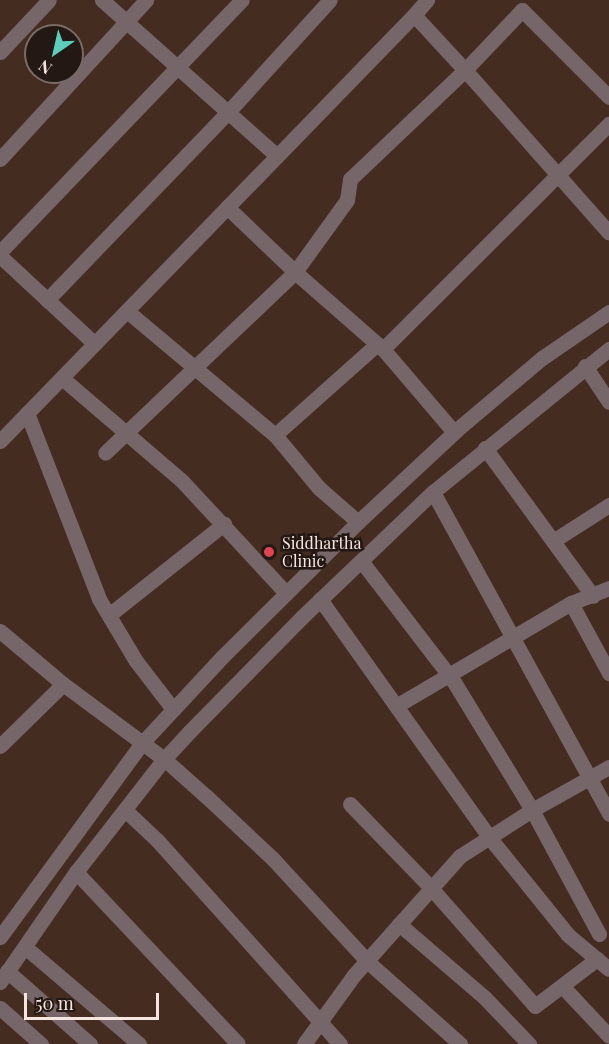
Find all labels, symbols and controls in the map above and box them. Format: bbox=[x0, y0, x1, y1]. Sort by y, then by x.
north arrow bbox=[24, 24, 84, 84]
text: N bbox=[34, 56, 55, 80]
place label: Siddhartha Clinic bbox=[282, 533, 361, 571]
marker: Siddhartha Clinic bbox=[260, 543, 278, 561]
scale bar bbox=[27, 981, 162, 1019]
text: 50 m bbox=[35, 991, 74, 1015]

